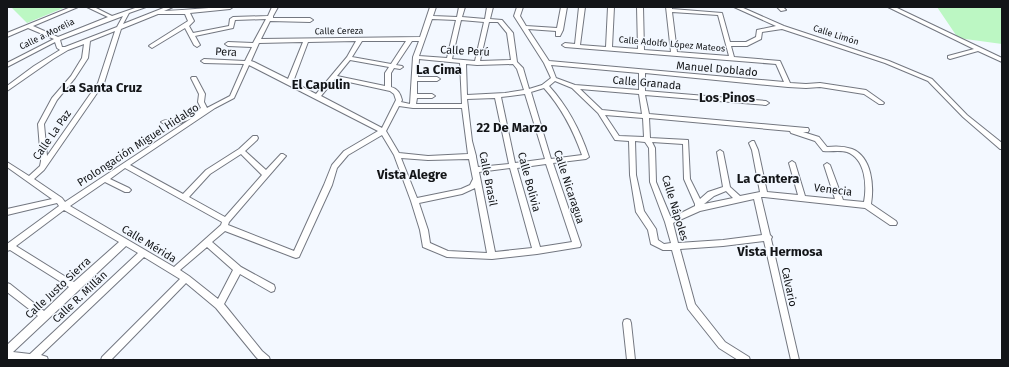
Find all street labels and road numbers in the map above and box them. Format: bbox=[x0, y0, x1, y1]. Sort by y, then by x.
street label: Calle a Morelia bbox=[18, 16, 76, 52]
street label: Calle Limón bbox=[812, 23, 860, 47]
street label: Calle Cereza bbox=[315, 26, 364, 36]
street label: Calle Adolfo López Mateos bbox=[618, 34, 726, 54]
street label: Calle Perú bbox=[440, 43, 490, 59]
street label: Pera bbox=[215, 45, 237, 59]
street label: Manuel Doblado bbox=[676, 59, 758, 79]
street label: Calle Granada bbox=[612, 74, 682, 92]
street label: Prolongación Miguel Hidalgo bbox=[75, 101, 201, 189]
street label: Calle La Paz bbox=[30, 107, 74, 163]
street label: Calle Nicaragua bbox=[551, 149, 587, 225]
street label: Calle Brasil bbox=[476, 151, 500, 207]
street label: Calle Bolivia bbox=[515, 151, 543, 213]
street label: Calle Nápoles bbox=[659, 174, 691, 242]
street label: Venecia bbox=[813, 181, 853, 199]
street label: Calle Mérida bbox=[119, 223, 179, 265]
street label: Calle Justo Sierra bbox=[23, 254, 93, 322]
street label: Calvario bbox=[778, 266, 800, 308]
street label: Calle R. Millán bbox=[50, 268, 110, 326]

